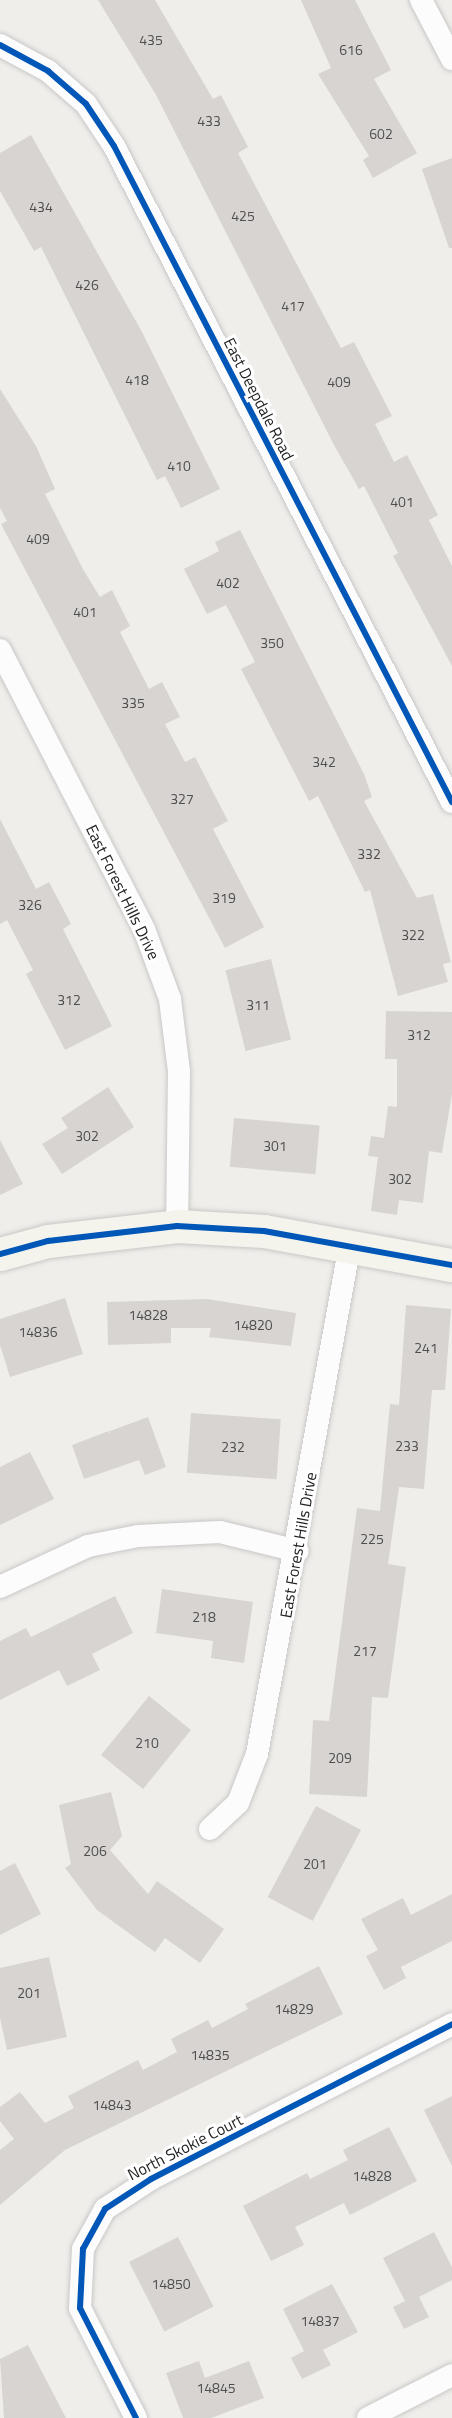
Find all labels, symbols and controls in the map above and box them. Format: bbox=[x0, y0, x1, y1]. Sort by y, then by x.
house number: 435 bbox=[139, 32, 163, 48]
house number: 616 bbox=[339, 42, 363, 58]
house number: 433 bbox=[197, 113, 221, 129]
house number: 602 bbox=[369, 126, 393, 142]
house number: 434 bbox=[29, 199, 53, 215]
house number: 425 bbox=[231, 208, 255, 224]
house number: 426 bbox=[75, 277, 99, 293]
house number: 417 bbox=[281, 298, 305, 314]
street label: East Deepdale Road bbox=[220, 335, 298, 463]
house number: 418 bbox=[125, 372, 149, 388]
house number: 409 bbox=[327, 374, 351, 390]
house number: 410 bbox=[167, 458, 191, 474]
house number: 401 bbox=[390, 494, 414, 510]
house number: 409 bbox=[26, 531, 50, 547]
house number: 402 bbox=[216, 575, 240, 591]
house number: 401 bbox=[73, 604, 97, 620]
house number: 350 bbox=[260, 635, 284, 651]
house number: 335 bbox=[121, 695, 145, 711]
house number: 342 bbox=[312, 754, 336, 770]
house number: 327 bbox=[170, 791, 194, 807]
street label: East Forest Hills Drive bbox=[82, 821, 164, 963]
house number: 332 bbox=[357, 846, 381, 862]
house number: 319 bbox=[212, 890, 236, 906]
house number: 326 bbox=[18, 897, 42, 913]
house number: 322 bbox=[401, 927, 425, 943]
house number: 312 bbox=[57, 992, 81, 1008]
house number: 311 bbox=[246, 997, 270, 1013]
house number: 312 bbox=[407, 1027, 431, 1043]
house number: 302 bbox=[75, 1128, 99, 1144]
house number: 301 bbox=[263, 1138, 287, 1154]
house number: 302 bbox=[388, 1171, 412, 1187]
house number: 14828 bbox=[128, 1307, 168, 1323]
house number: 14820 bbox=[233, 1317, 273, 1333]
house number: 14836 bbox=[18, 1324, 58, 1340]
house number: 241 bbox=[414, 1340, 438, 1356]
house number: 233 bbox=[395, 1438, 419, 1454]
house number: 232 bbox=[221, 1439, 245, 1455]
street label: East Forest Hills Drive bbox=[276, 1471, 320, 1619]
house number: 225 bbox=[360, 1531, 384, 1547]
house number: 218 bbox=[192, 1609, 216, 1625]
house number: 217 bbox=[353, 1643, 377, 1659]
house number: 210 bbox=[135, 1735, 159, 1751]
house number: 209 bbox=[328, 1750, 352, 1766]
house number: 206 bbox=[83, 1843, 107, 1859]
house number: 201 bbox=[303, 1856, 327, 1872]
house number: 201 bbox=[17, 1985, 41, 2001]
house number: 14829 bbox=[274, 2001, 314, 2017]
house number: 14835 bbox=[190, 2047, 230, 2063]
house number: 14843 bbox=[92, 2097, 132, 2113]
street label: North Skokie Court bbox=[124, 2110, 246, 2184]
house number: 14828 bbox=[352, 2168, 392, 2184]
house number: 14850 bbox=[151, 2276, 191, 2292]
house number: 14837 bbox=[300, 2313, 340, 2329]
house number: 14845 bbox=[196, 2380, 236, 2396]

